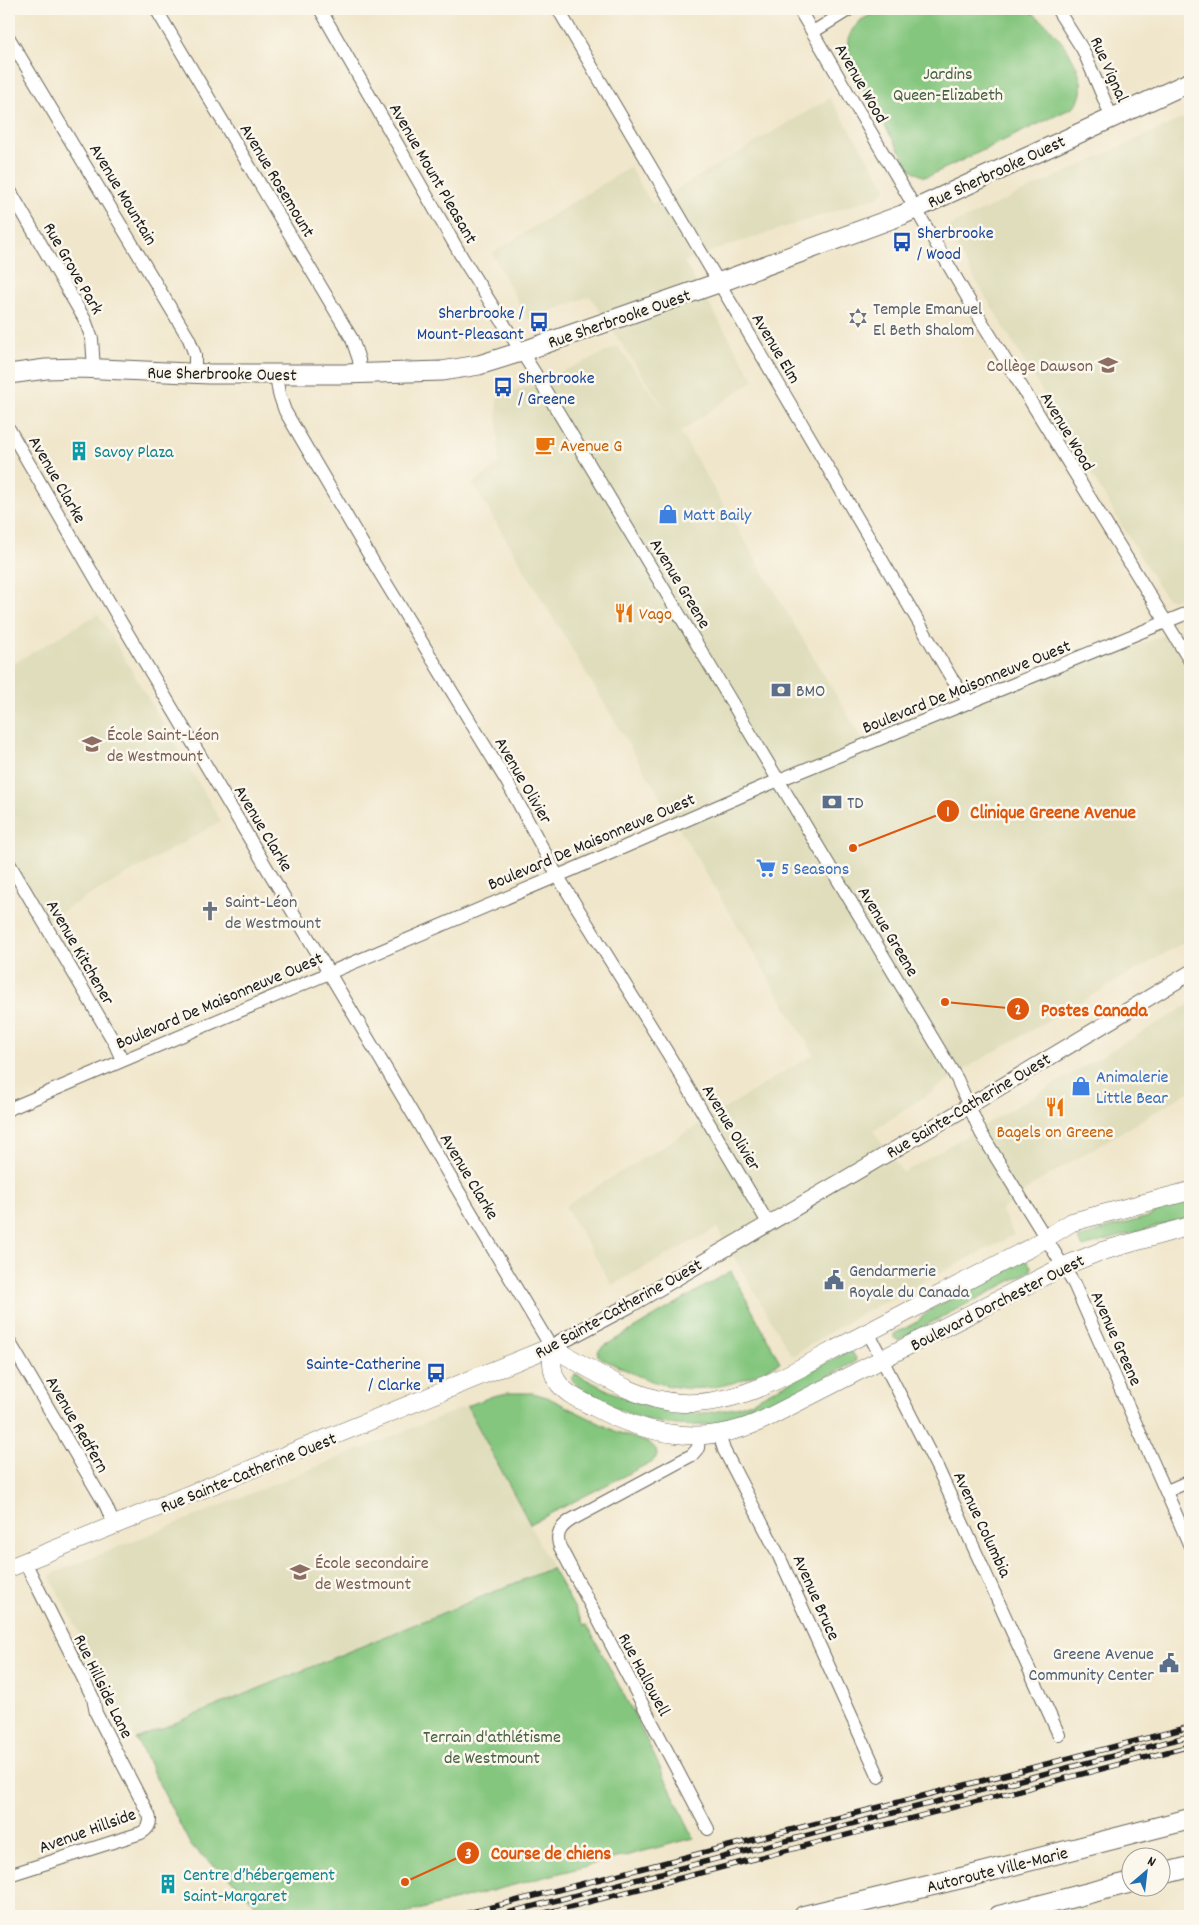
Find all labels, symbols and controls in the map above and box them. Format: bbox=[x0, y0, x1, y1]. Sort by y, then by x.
street label: Rue Vignal bbox=[1082, 33, 1134, 107]
street label: Avenue Wood bbox=[827, 40, 893, 129]
park label: Jardins Queen-Elizabeth bbox=[893, 63, 1003, 109]
street label: Avenue Mount Pleasant bbox=[381, 99, 482, 249]
street label: Avenue Rosemount bbox=[232, 120, 320, 243]
street label: Rue Sherbrooke Ouest bbox=[924, 130, 1070, 216]
street label: Avenue Mountain bbox=[82, 140, 162, 251]
street label: Rue Grove Park bbox=[35, 219, 108, 320]
place label: Sherbrooke / Wood bbox=[917, 222, 994, 268]
bus stop icon: Sherbrooke / Wood bbox=[891, 231, 913, 253]
street label: Rue Sherbrooke Ouest bbox=[545, 284, 695, 357]
place label: Temple Emanuel El Beth Shalom bbox=[873, 298, 983, 344]
place label: Sherbrooke / Mount-Pleasant bbox=[417, 302, 524, 348]
synagogue icon: Temple Emanuel El Beth Shalom bbox=[847, 307, 869, 329]
street label: Avenue Elm bbox=[744, 309, 806, 389]
bus stop icon: Sherbrooke / Mount-Pleasant bbox=[528, 311, 550, 333]
school or university icon: Collège Dawson bbox=[1097, 354, 1119, 376]
place label: Collège Dawson bbox=[987, 355, 1093, 380]
street label: Rue Sherbrooke Ouest bbox=[147, 362, 297, 389]
place label: Sherbrooke / Greene bbox=[518, 367, 595, 413]
bus stop icon: Sherbrooke / Greene bbox=[492, 376, 514, 398]
street label: Avenue Wood bbox=[1032, 388, 1099, 477]
street label: Avenue Clarke bbox=[21, 432, 91, 529]
cafe icon: Avenue G bbox=[534, 434, 556, 456]
place label: Avenue G bbox=[560, 435, 622, 460]
building icon: Savoy Plaza bbox=[68, 440, 90, 462]
place label: Savoy Plaza bbox=[94, 441, 174, 466]
shop icon: Matt Baily bbox=[657, 503, 679, 525]
place label: Matt Baily bbox=[683, 504, 752, 529]
street label: Avenue Greene bbox=[642, 534, 716, 634]
restaurant icon: Vago bbox=[613, 602, 635, 624]
place label: Vago bbox=[639, 603, 672, 628]
street label: Boulevard De Maisonneuve Ouest bbox=[859, 635, 1075, 742]
bank icon: BMO bbox=[770, 679, 792, 701]
place label: BMO bbox=[796, 680, 825, 705]
place label: École Saint-Léon de Westmount bbox=[107, 724, 219, 770]
school or university icon: École Saint-Léon de Westmount bbox=[81, 733, 103, 755]
street label: Avenue Olivier bbox=[487, 733, 557, 830]
street label: Avenue Clarke bbox=[226, 781, 298, 877]
street label: Boulevard De Maisonneuve Ouest bbox=[484, 788, 700, 898]
bank icon: TD bbox=[821, 791, 843, 813]
place label: TD bbox=[847, 792, 864, 817]
callout: Clinique Greene Avenue bbox=[935, 794, 1146, 828]
text: Clinique Greene Avenue bbox=[970, 801, 1136, 828]
text: 1 bbox=[946, 802, 950, 824]
supermarket icon: 5 Seasons bbox=[755, 857, 777, 879]
place label: 5 Seasons bbox=[781, 858, 849, 883]
street label: Avenue Greene bbox=[850, 882, 924, 982]
place label: Saint-Léon de Westmount bbox=[225, 891, 321, 937]
street label: Avenue Kitchener bbox=[39, 896, 119, 1011]
church icon: Saint-Léon de Westmount bbox=[199, 900, 221, 922]
street label: Boulevard De Maisonneuve Ouest bbox=[112, 947, 328, 1057]
callout: Postes Canada bbox=[1005, 992, 1157, 1026]
text: Postes Canada bbox=[1041, 999, 1148, 1026]
text: 2 bbox=[1015, 1000, 1021, 1022]
street label: Rue Sainte-Catherine Ouest bbox=[882, 1048, 1057, 1166]
place label: Animalerie Little Bear bbox=[1096, 1066, 1168, 1112]
shop icon: Animalerie Little Bear bbox=[1070, 1075, 1092, 1097]
street label: Avenue Olivier bbox=[694, 1080, 766, 1176]
restaurant icon: Bagels on Greene bbox=[1044, 1096, 1066, 1118]
place label: Bagels on Greene bbox=[996, 1121, 1114, 1146]
street label: Avenue Clarke bbox=[432, 1129, 504, 1225]
street label: Boulevard Dorchester Ouest bbox=[907, 1249, 1090, 1359]
street label: Rue Sainte-Catherine Ouest bbox=[531, 1254, 708, 1367]
place label: Gendarmerie Royale du Canada bbox=[849, 1260, 970, 1306]
public building icon: Gendarmerie Royale du Canada bbox=[823, 1269, 845, 1291]
street label: Avenue Greene bbox=[1083, 1288, 1147, 1390]
place label: Sainte-Catherine / Clarke bbox=[306, 1353, 421, 1399]
bus stop icon: Sainte-Catherine / Clarke bbox=[425, 1362, 447, 1384]
street label: Avenue Redfern bbox=[38, 1372, 114, 1478]
street label: Rue Sainte-Catherine Ouest bbox=[157, 1427, 341, 1521]
street label: Avenue Columbia bbox=[945, 1468, 1016, 1583]
street label: Avenue Bruce bbox=[785, 1551, 845, 1645]
place label: École secondaire de Westmount bbox=[315, 1552, 429, 1598]
school or university icon: École secondaire de Westmount bbox=[289, 1561, 311, 1583]
street label: Rue Hallowell bbox=[610, 1629, 675, 1722]
street label: Rue Hillside Lane bbox=[66, 1631, 138, 1743]
place label: Greene Avenue Community Center bbox=[1029, 1643, 1154, 1689]
public building icon: Greene Avenue Community Center bbox=[1158, 1652, 1180, 1674]
park label: Terrain d'athlétisme de Westmount bbox=[423, 1726, 561, 1772]
street label: Avenue Hillside bbox=[36, 1803, 140, 1861]
callout: Course de chiens bbox=[456, 1836, 621, 1870]
text: Course de chiens bbox=[491, 1842, 611, 1869]
street label: Autoroute Ville-Marie bbox=[924, 1842, 1071, 1901]
text: 3 bbox=[465, 1844, 472, 1866]
north arrow bbox=[1122, 1848, 1172, 1898]
text: N bbox=[1143, 1852, 1159, 1873]
place label: Centre d’hébergement Saint-Margaret bbox=[183, 1864, 335, 1910]
building icon: Centre d’hébergement Saint-Margaret bbox=[157, 1873, 179, 1895]

